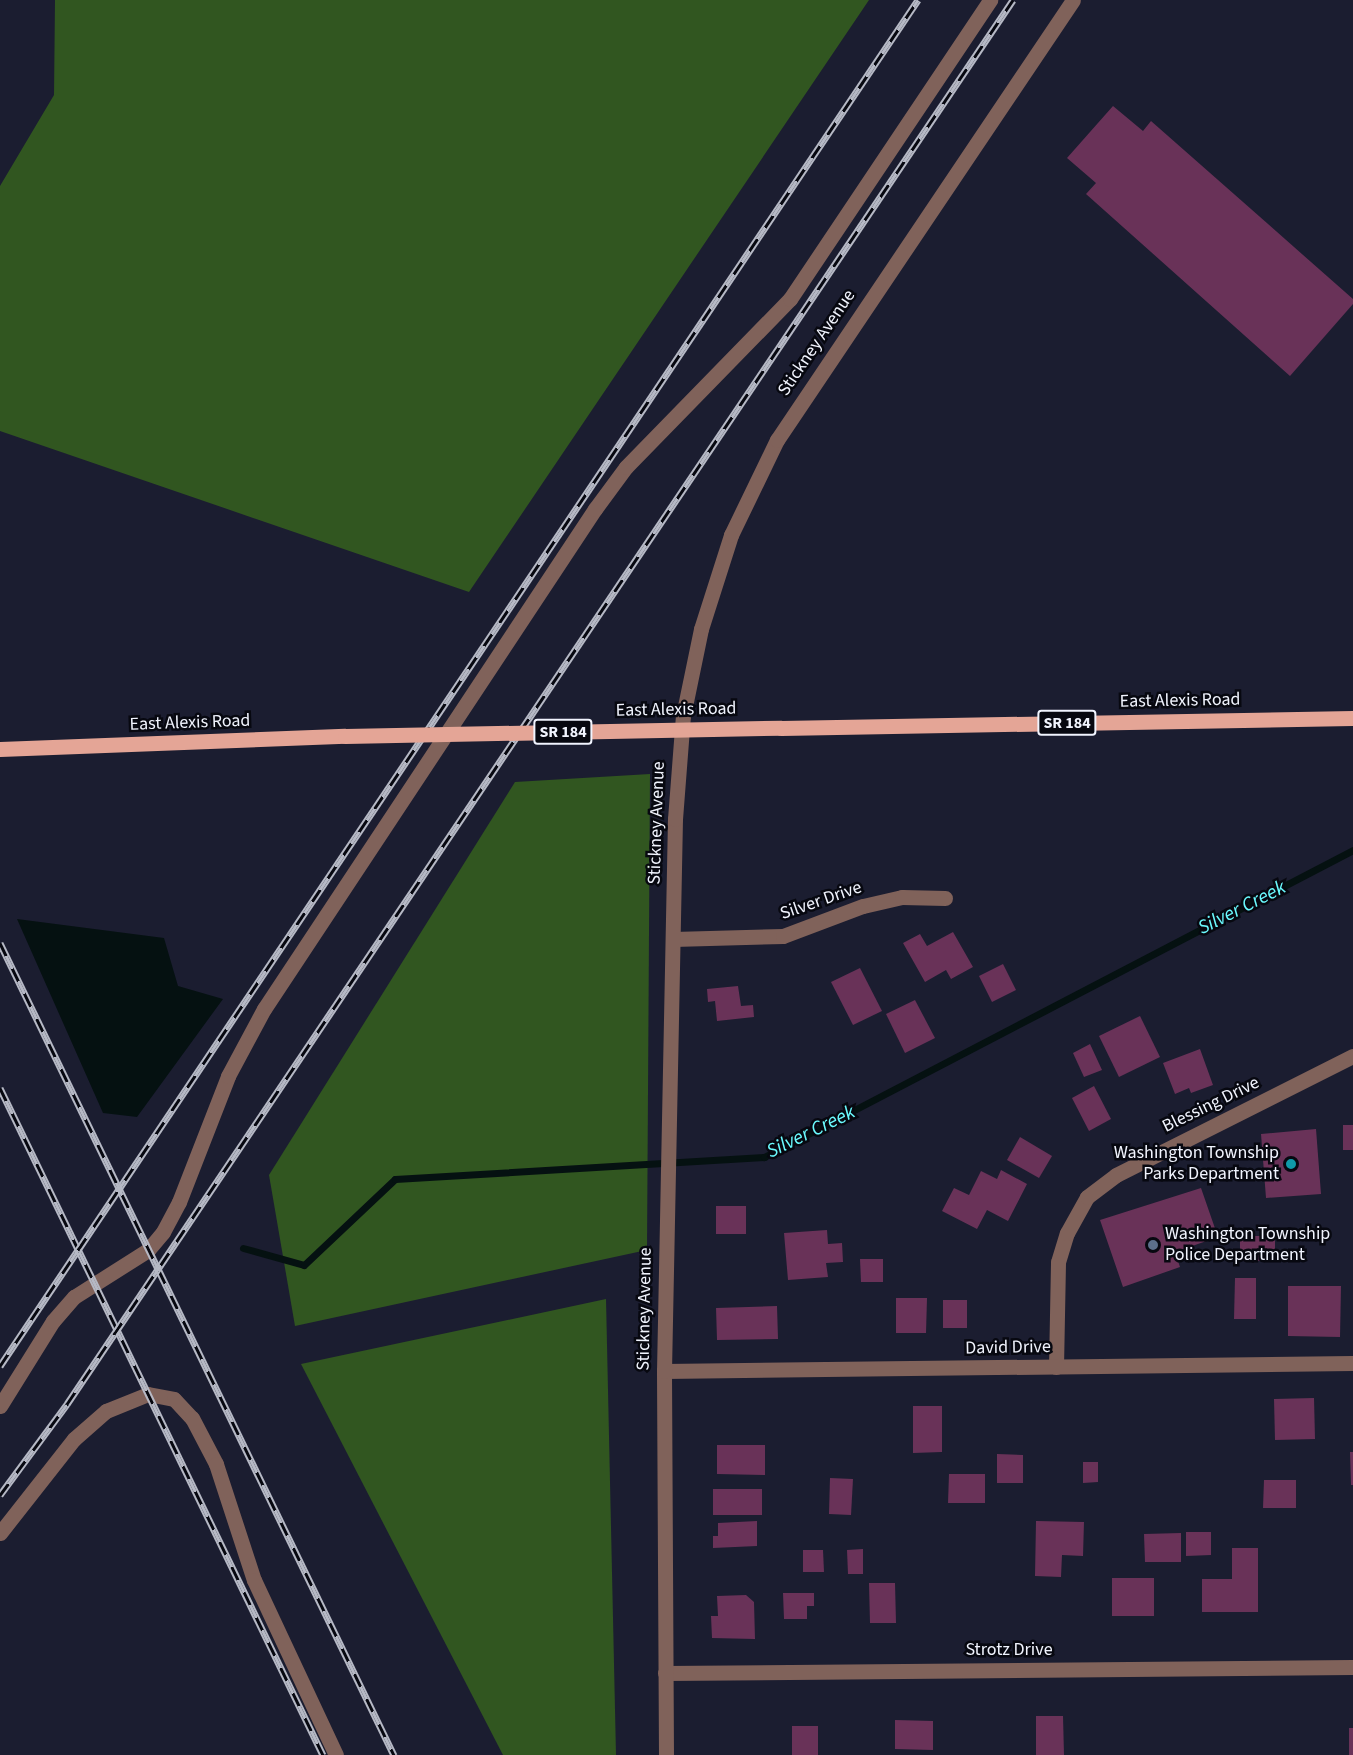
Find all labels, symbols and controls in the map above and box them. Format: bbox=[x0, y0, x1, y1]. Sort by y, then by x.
street label: Stickney Avenue bbox=[774, 286, 860, 400]
street label: East Alexis Road bbox=[1119, 689, 1241, 713]
street label: East Alexis Road bbox=[615, 698, 737, 722]
street label: East Alexis Road bbox=[129, 710, 251, 736]
road number: SR 184 bbox=[1037, 710, 1097, 736]
road number: SR 184 bbox=[533, 719, 593, 745]
street label: Stickney Avenue bbox=[644, 761, 670, 885]
water label: Silver Creek bbox=[1194, 876, 1290, 940]
street label: Silver Drive bbox=[777, 877, 865, 925]
street label: Blessing Drive bbox=[1159, 1072, 1263, 1138]
water label: Silver Creek bbox=[763, 1100, 859, 1164]
place label: Washington Township Parks Department bbox=[1114, 1143, 1279, 1186]
marker: Washington Township Parks Department bbox=[1284, 1157, 1298, 1171]
place label: Washington Township Police Department bbox=[1165, 1224, 1330, 1266]
marker: Washington Township Police Department bbox=[1146, 1238, 1160, 1252]
street label: Stickney Avenue bbox=[633, 1247, 657, 1371]
street label: David Drive bbox=[965, 1336, 1051, 1360]
street label: Strotz Drive bbox=[965, 1639, 1053, 1661]

